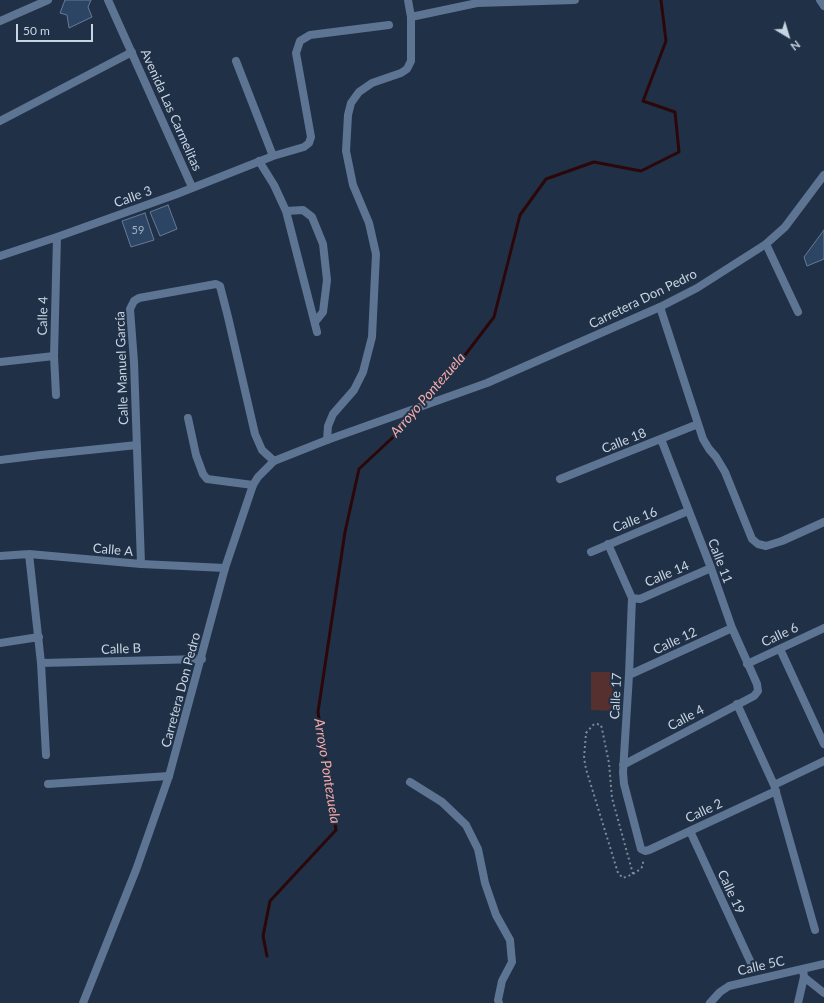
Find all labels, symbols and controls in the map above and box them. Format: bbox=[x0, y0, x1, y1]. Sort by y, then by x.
scale bar bbox=[18, 16, 95, 42]
north arrow bbox=[768, 16, 808, 56]
text: 50 m bbox=[23, 23, 50, 38]
text: N bbox=[788, 38, 803, 54]
street label: Avenida Las Carmelitas bbox=[137, 47, 205, 173]
street label: Calle 3 bbox=[112, 183, 154, 211]
house number: 59 bbox=[132, 223, 144, 237]
street label: Carretera Don Pedro bbox=[586, 266, 700, 332]
street label: Calle 4 bbox=[35, 296, 51, 336]
street label: Calle Manuel García bbox=[112, 311, 132, 425]
water label: Arroyo Pontezuela bbox=[387, 349, 469, 441]
street label: Calle 18 bbox=[599, 425, 649, 457]
street label: Calle 16 bbox=[610, 504, 660, 536]
street label: Calle 11 bbox=[704, 536, 736, 586]
street label: Calle A bbox=[92, 540, 134, 560]
street label: Calle 14 bbox=[643, 558, 691, 590]
street label: Calle 6 bbox=[759, 620, 801, 650]
street label: Calle 12 bbox=[651, 624, 699, 658]
street label: Carretera Don Pedro bbox=[158, 631, 204, 749]
street label: Calle B bbox=[101, 641, 141, 657]
street label: Calle 17 bbox=[607, 672, 625, 720]
street label: Calle 4 bbox=[665, 702, 707, 734]
water label: Arroyo Pontezuela bbox=[310, 717, 344, 825]
street label: Calle 2 bbox=[683, 796, 725, 826]
street label: Calle 19 bbox=[714, 868, 748, 916]
street label: Calle 5C bbox=[736, 953, 786, 979]

